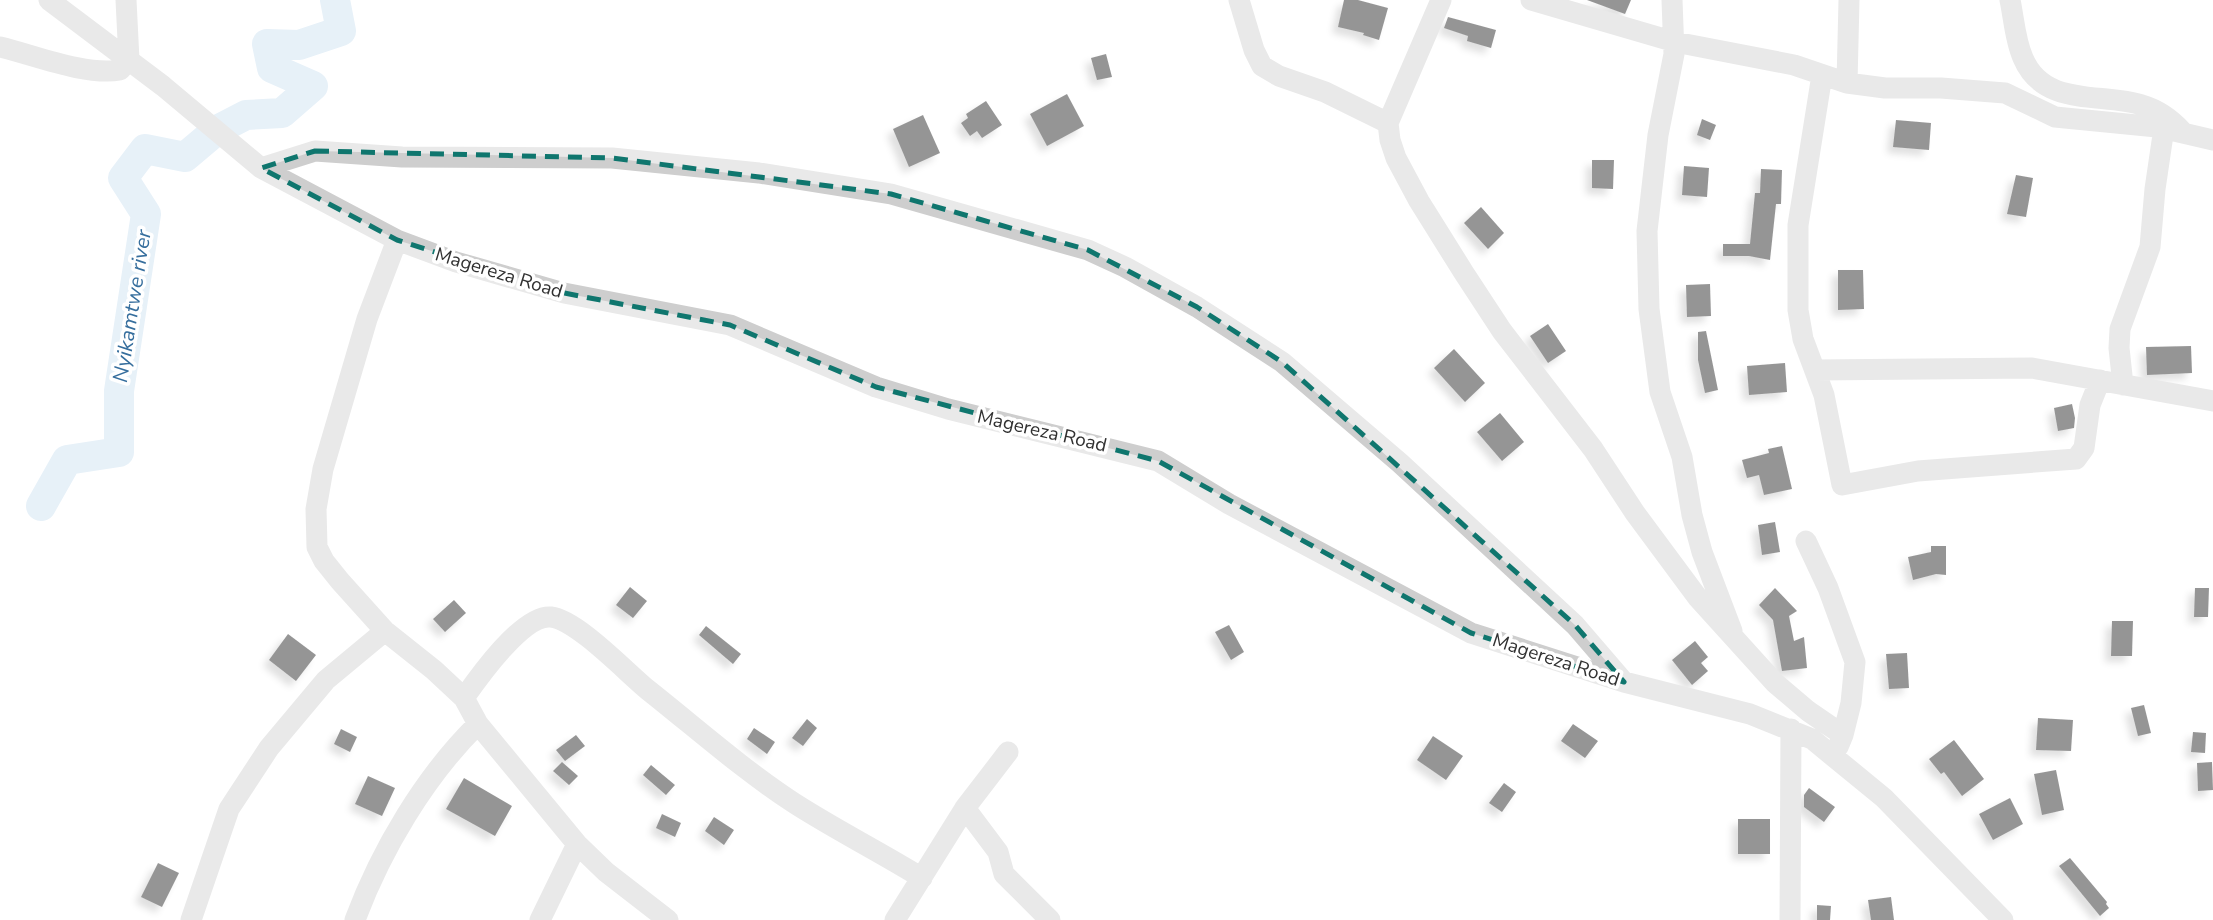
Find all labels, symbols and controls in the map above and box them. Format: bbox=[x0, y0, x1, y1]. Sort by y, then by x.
water label: Nyikamtwe river bbox=[106, 227, 158, 384]
street label: Magereza Road bbox=[432, 241, 566, 305]
street label: Magereza Road bbox=[975, 403, 1109, 459]
street label: Magereza Road bbox=[1489, 627, 1623, 693]

